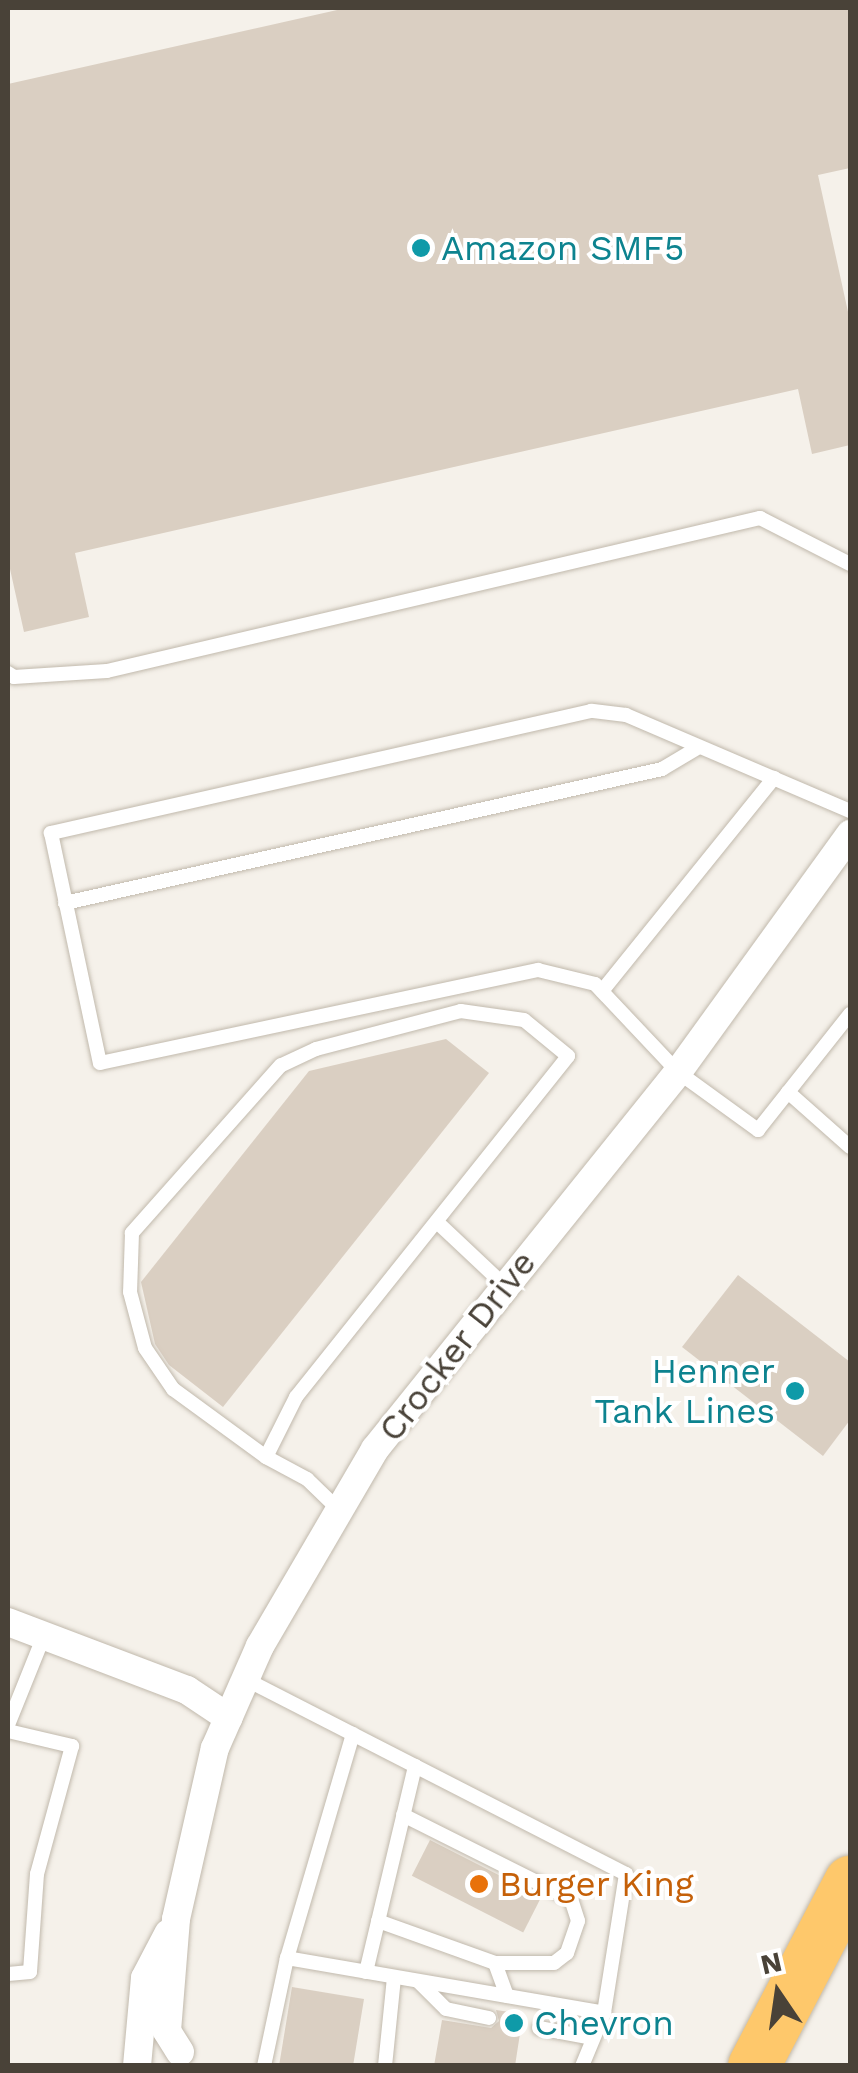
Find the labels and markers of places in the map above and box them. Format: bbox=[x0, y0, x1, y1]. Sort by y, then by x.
place label: Amazon SMF5 bbox=[441, 227, 684, 269]
marker: Amazon SMF5 bbox=[410, 237, 432, 259]
place label: Henner Tank Lines bbox=[594, 1350, 775, 1432]
marker: Henner Tank Lines bbox=[784, 1380, 806, 1402]
place label: Burger King bbox=[499, 1863, 694, 1905]
marker: Burger King bbox=[468, 1873, 490, 1895]
place label: Chevron bbox=[534, 2002, 674, 2044]
marker: Chevron bbox=[503, 2012, 525, 2034]

